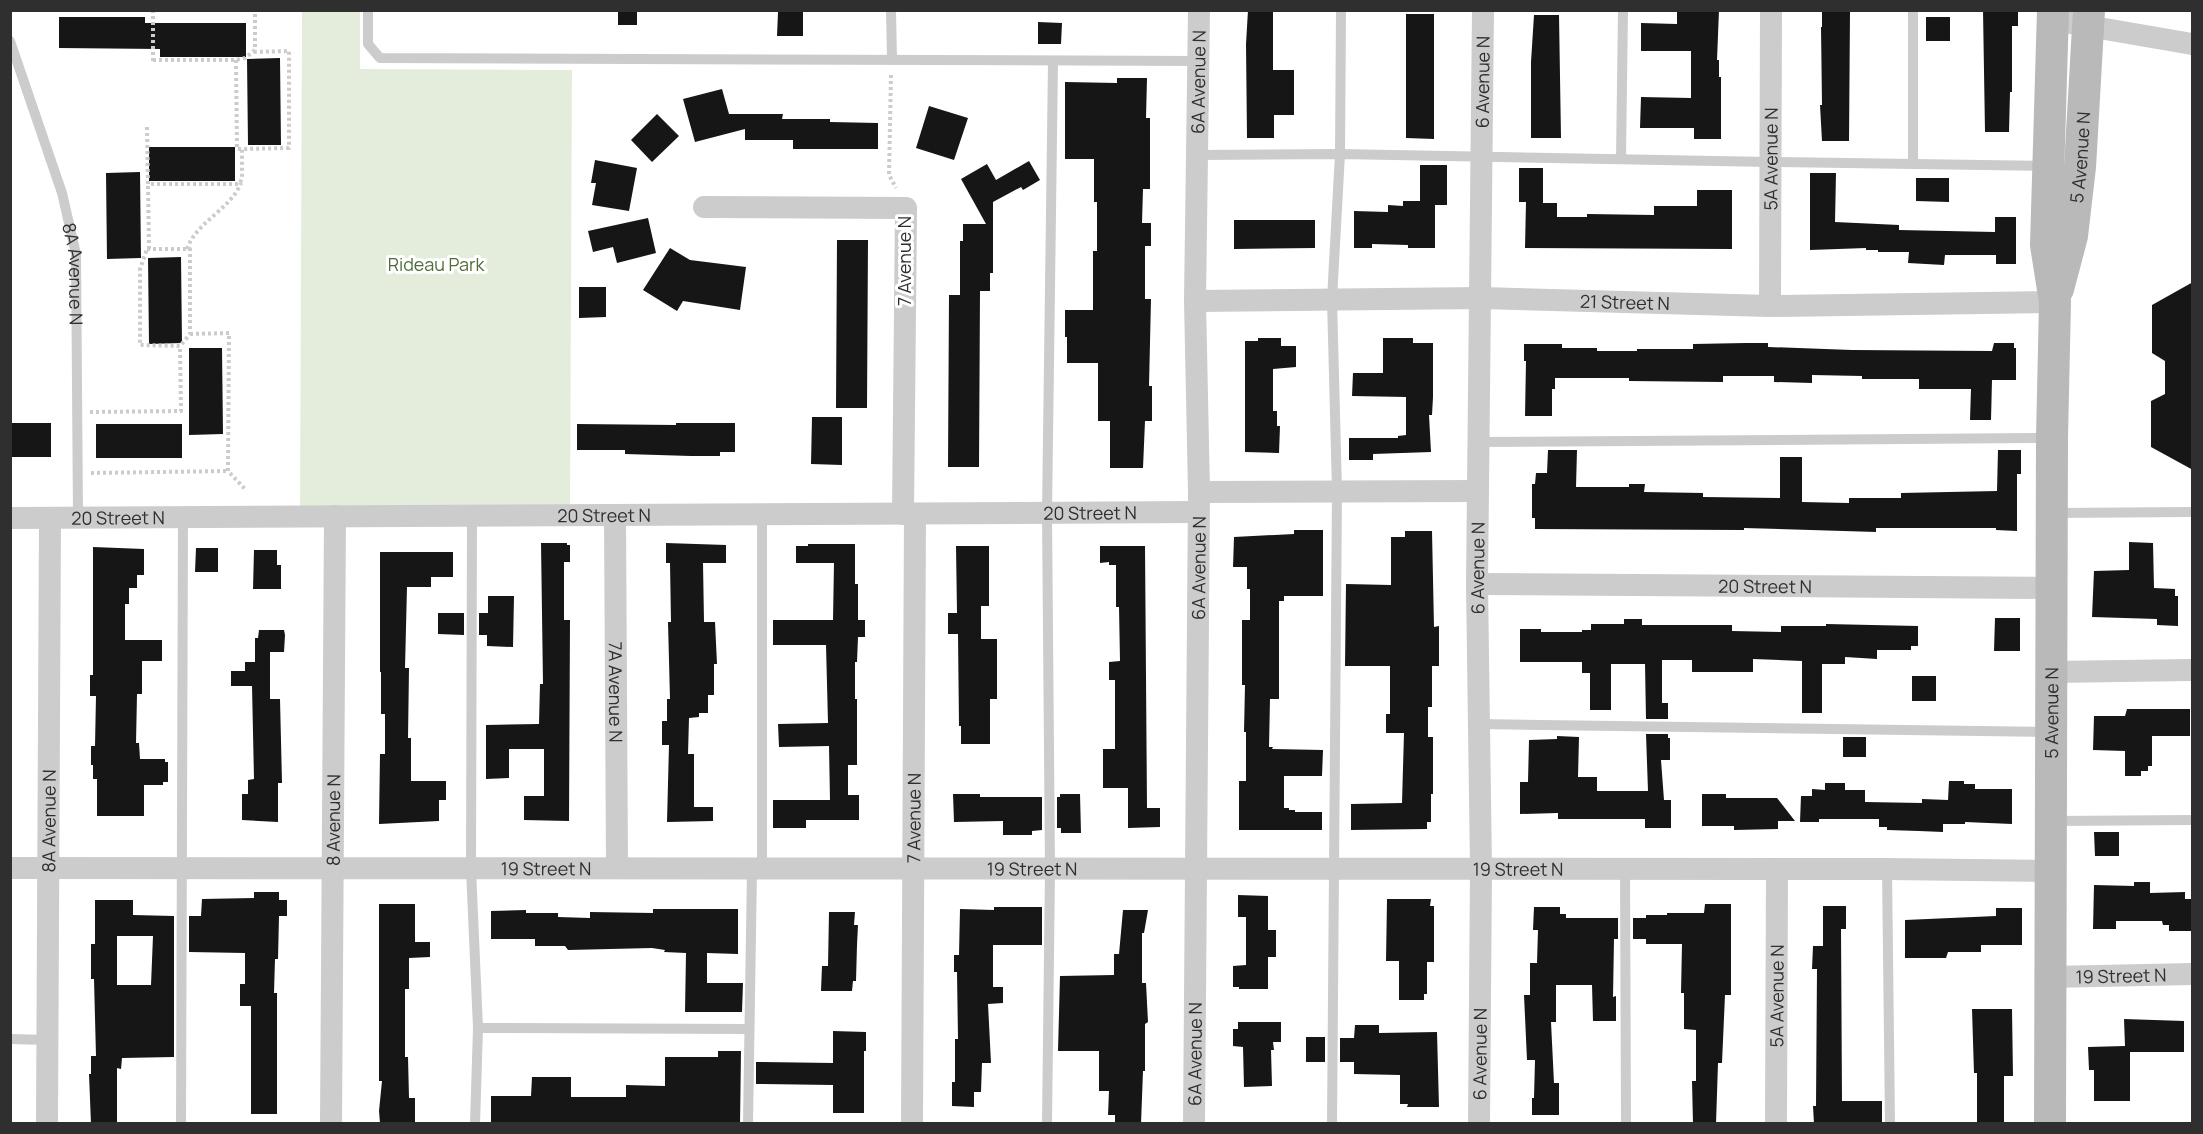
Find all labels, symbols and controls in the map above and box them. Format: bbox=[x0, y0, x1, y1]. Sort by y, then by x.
street label: 6A Avenue N bbox=[1185, 30, 1211, 134]
street label: 6 Avenue N bbox=[1470, 36, 1495, 128]
street label: 5A Avenue N bbox=[1758, 107, 1783, 211]
street label: 5 Avenue N bbox=[2064, 111, 2095, 204]
street label: 7 Avenue N bbox=[892, 216, 916, 306]
street label: 8A Avenue N bbox=[57, 220, 89, 325]
park label: Rideau Park bbox=[388, 252, 485, 276]
street label: 21 Street N bbox=[1580, 289, 1670, 315]
street label: 20 Street N bbox=[1043, 500, 1137, 525]
street label: 20 Street N bbox=[557, 503, 651, 527]
street label: 20 Street N bbox=[71, 505, 165, 530]
street label: 6A Avenue N bbox=[1186, 516, 1211, 620]
street label: 6 Avenue N bbox=[1465, 522, 1490, 614]
street label: 20 Street N bbox=[1718, 574, 1812, 598]
street label: 7A Avenue N bbox=[604, 641, 628, 743]
street label: 5 Avenue N bbox=[2039, 667, 2063, 759]
street label: 8A Avenue N bbox=[36, 769, 61, 873]
street label: 7 Avenue N bbox=[901, 773, 926, 863]
street label: 8 Avenue N bbox=[321, 774, 345, 866]
street label: 19 Street N bbox=[501, 856, 591, 880]
street label: 19 Street N bbox=[987, 857, 1077, 881]
street label: 19 Street N bbox=[1473, 857, 1563, 881]
street label: 5A Avenue N bbox=[1764, 944, 1789, 1048]
street label: 19 Street N bbox=[2075, 963, 2167, 988]
street label: 6A Avenue N bbox=[1182, 1002, 1207, 1106]
street label: 6 Avenue N bbox=[1467, 1008, 1492, 1100]

